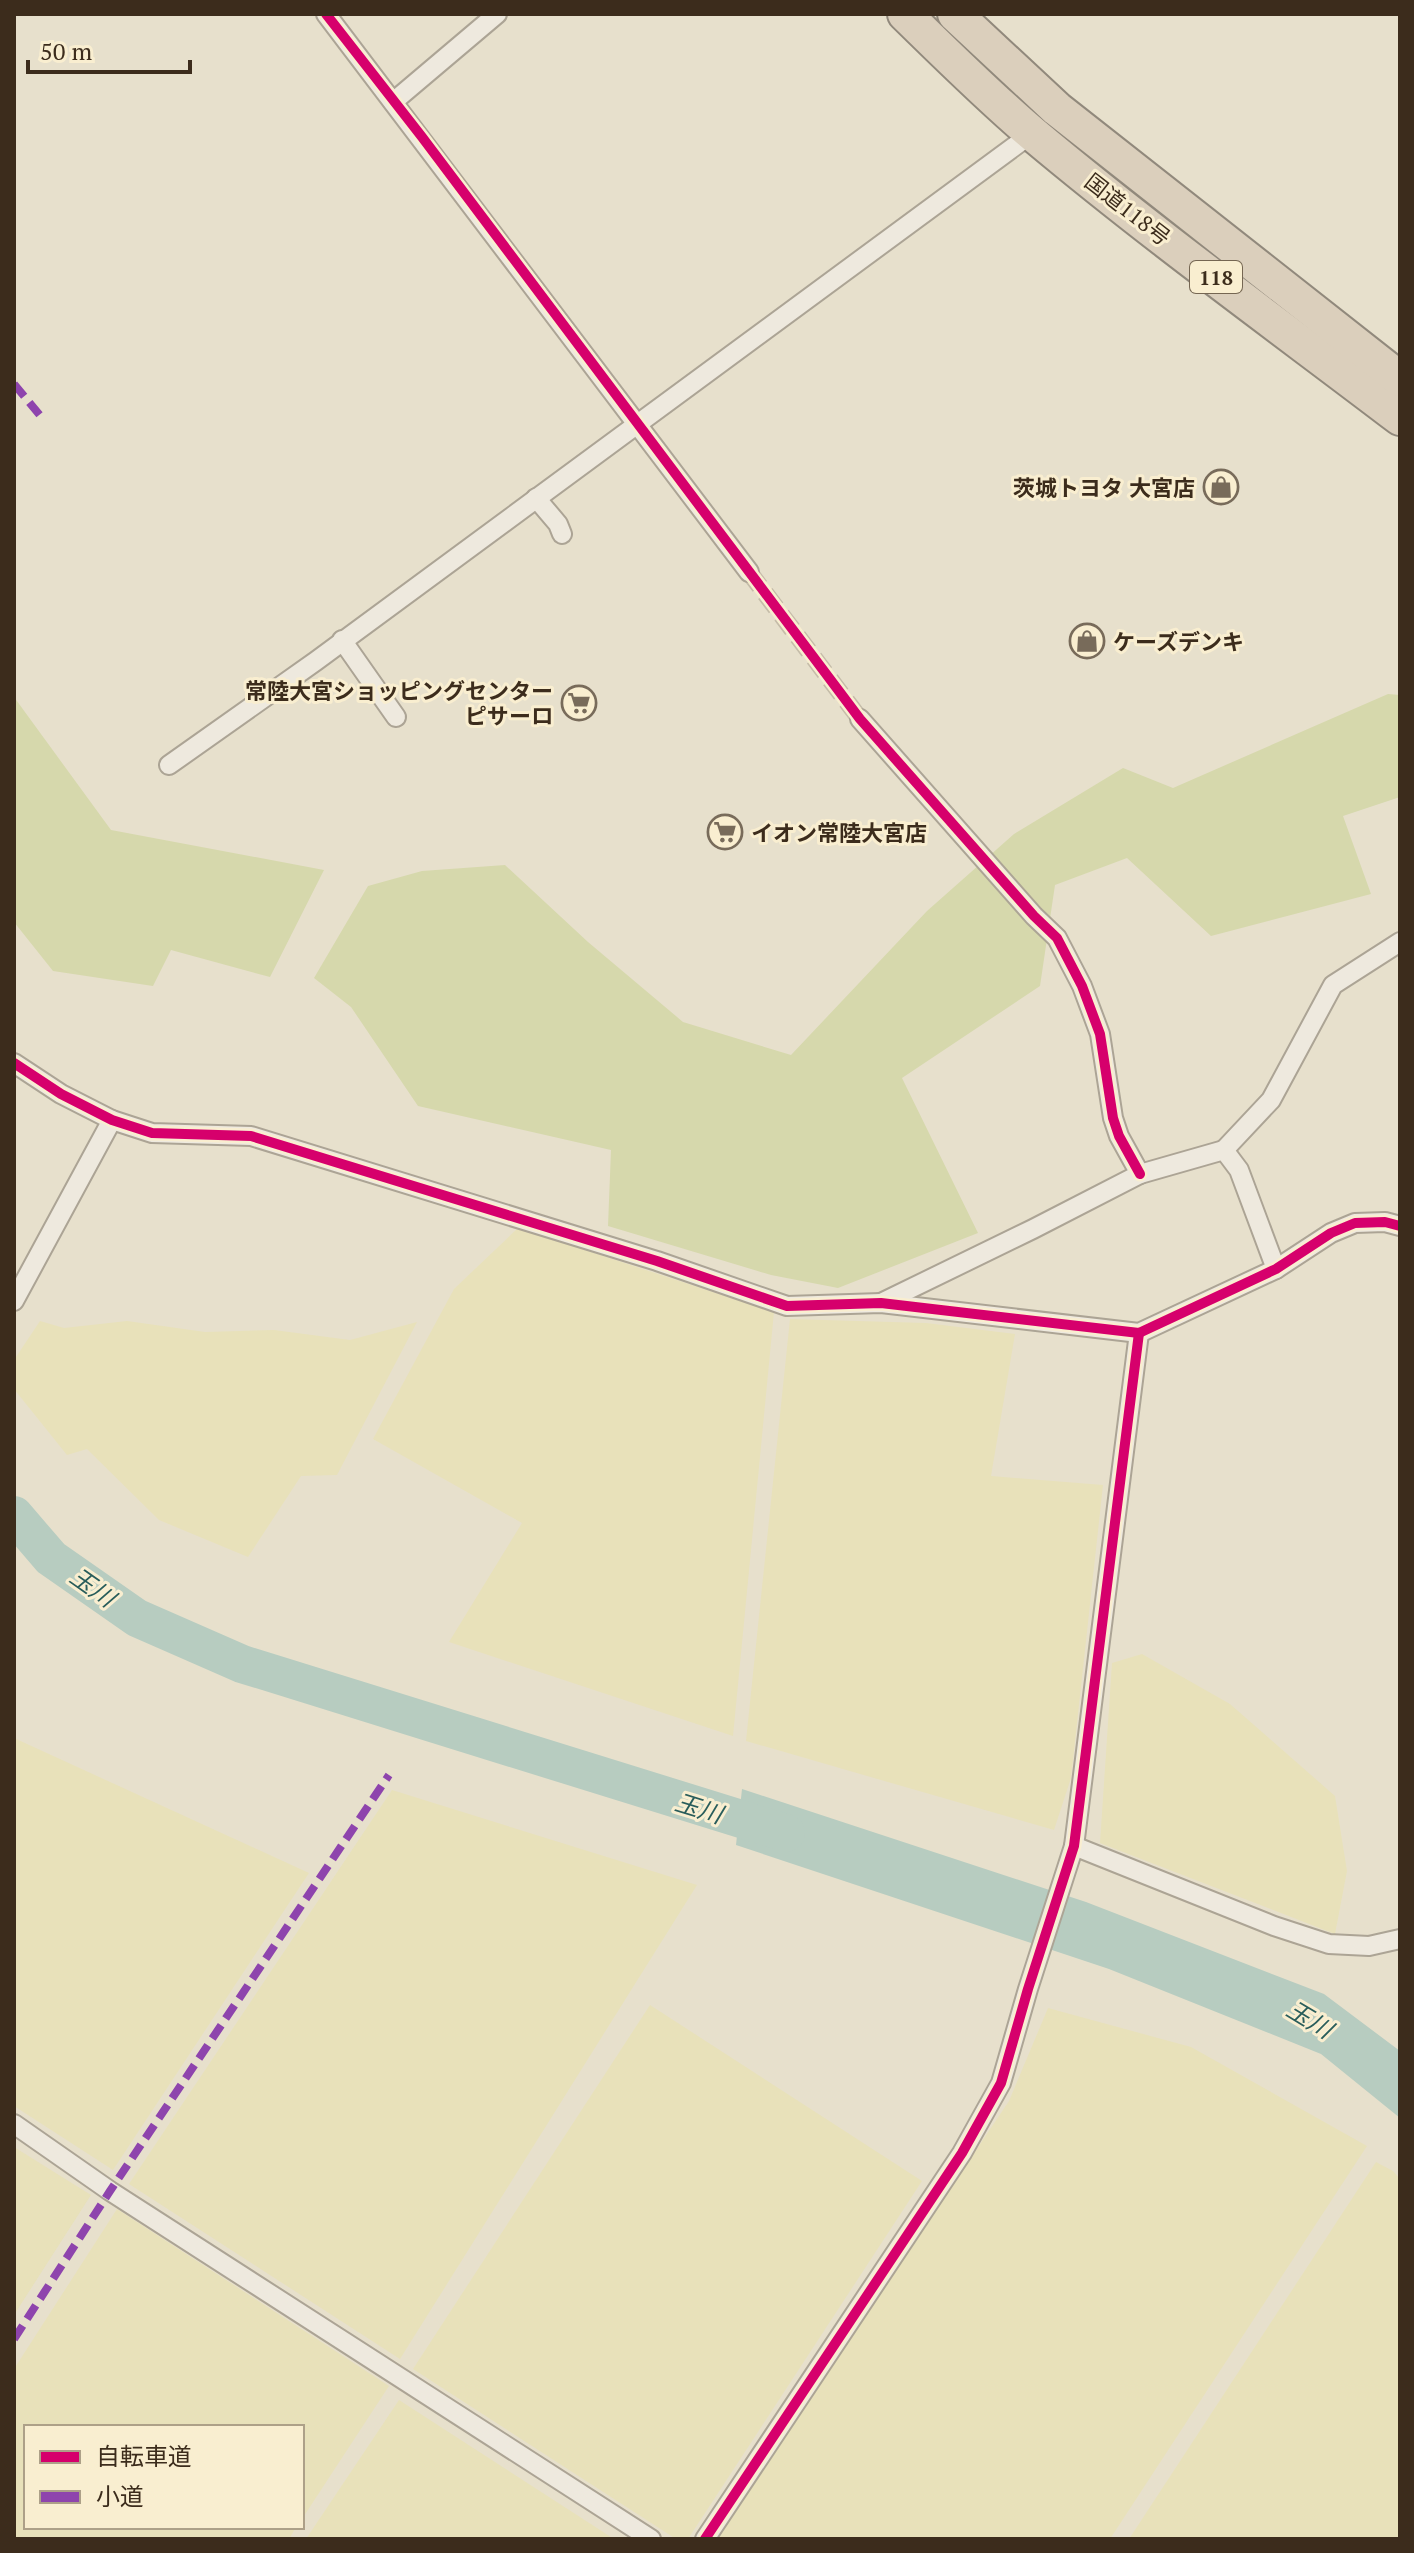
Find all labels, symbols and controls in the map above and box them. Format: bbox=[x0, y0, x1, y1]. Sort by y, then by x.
scale bar bbox=[28, 24, 190, 74]
text: 50 m bbox=[40, 35, 92, 67]
street label: 国道118号 bbox=[1079, 166, 1177, 252]
road number: 118 bbox=[1190, 261, 1242, 293]
shop icon: 茨城トヨタ 大宮店 bbox=[1202, 468, 1240, 506]
place label: 茨城トヨタ 大宮店 bbox=[1013, 473, 1195, 502]
shop icon: ケーズデンキ bbox=[1068, 622, 1106, 660]
place label: ケーズデンキ bbox=[1113, 627, 1244, 656]
place label: 常陸大宮ショッピングセンター ピサーロ bbox=[245, 676, 553, 730]
supermarket icon: 常陸大宮ショッピングセンター ピサーロ bbox=[560, 684, 598, 722]
supermarket icon: イオン常陸大宮店 bbox=[706, 813, 744, 851]
place label: イオン常陸大宮店 bbox=[751, 818, 927, 847]
water label: 玉川 bbox=[64, 1560, 124, 1616]
water label: 玉川 bbox=[671, 1786, 729, 1831]
water label: 玉川 bbox=[1281, 1993, 1341, 2047]
legend bbox=[24, 2425, 304, 2529]
text: 自転車道 bbox=[96, 2440, 192, 2472]
text: 小道 bbox=[96, 2480, 144, 2512]

